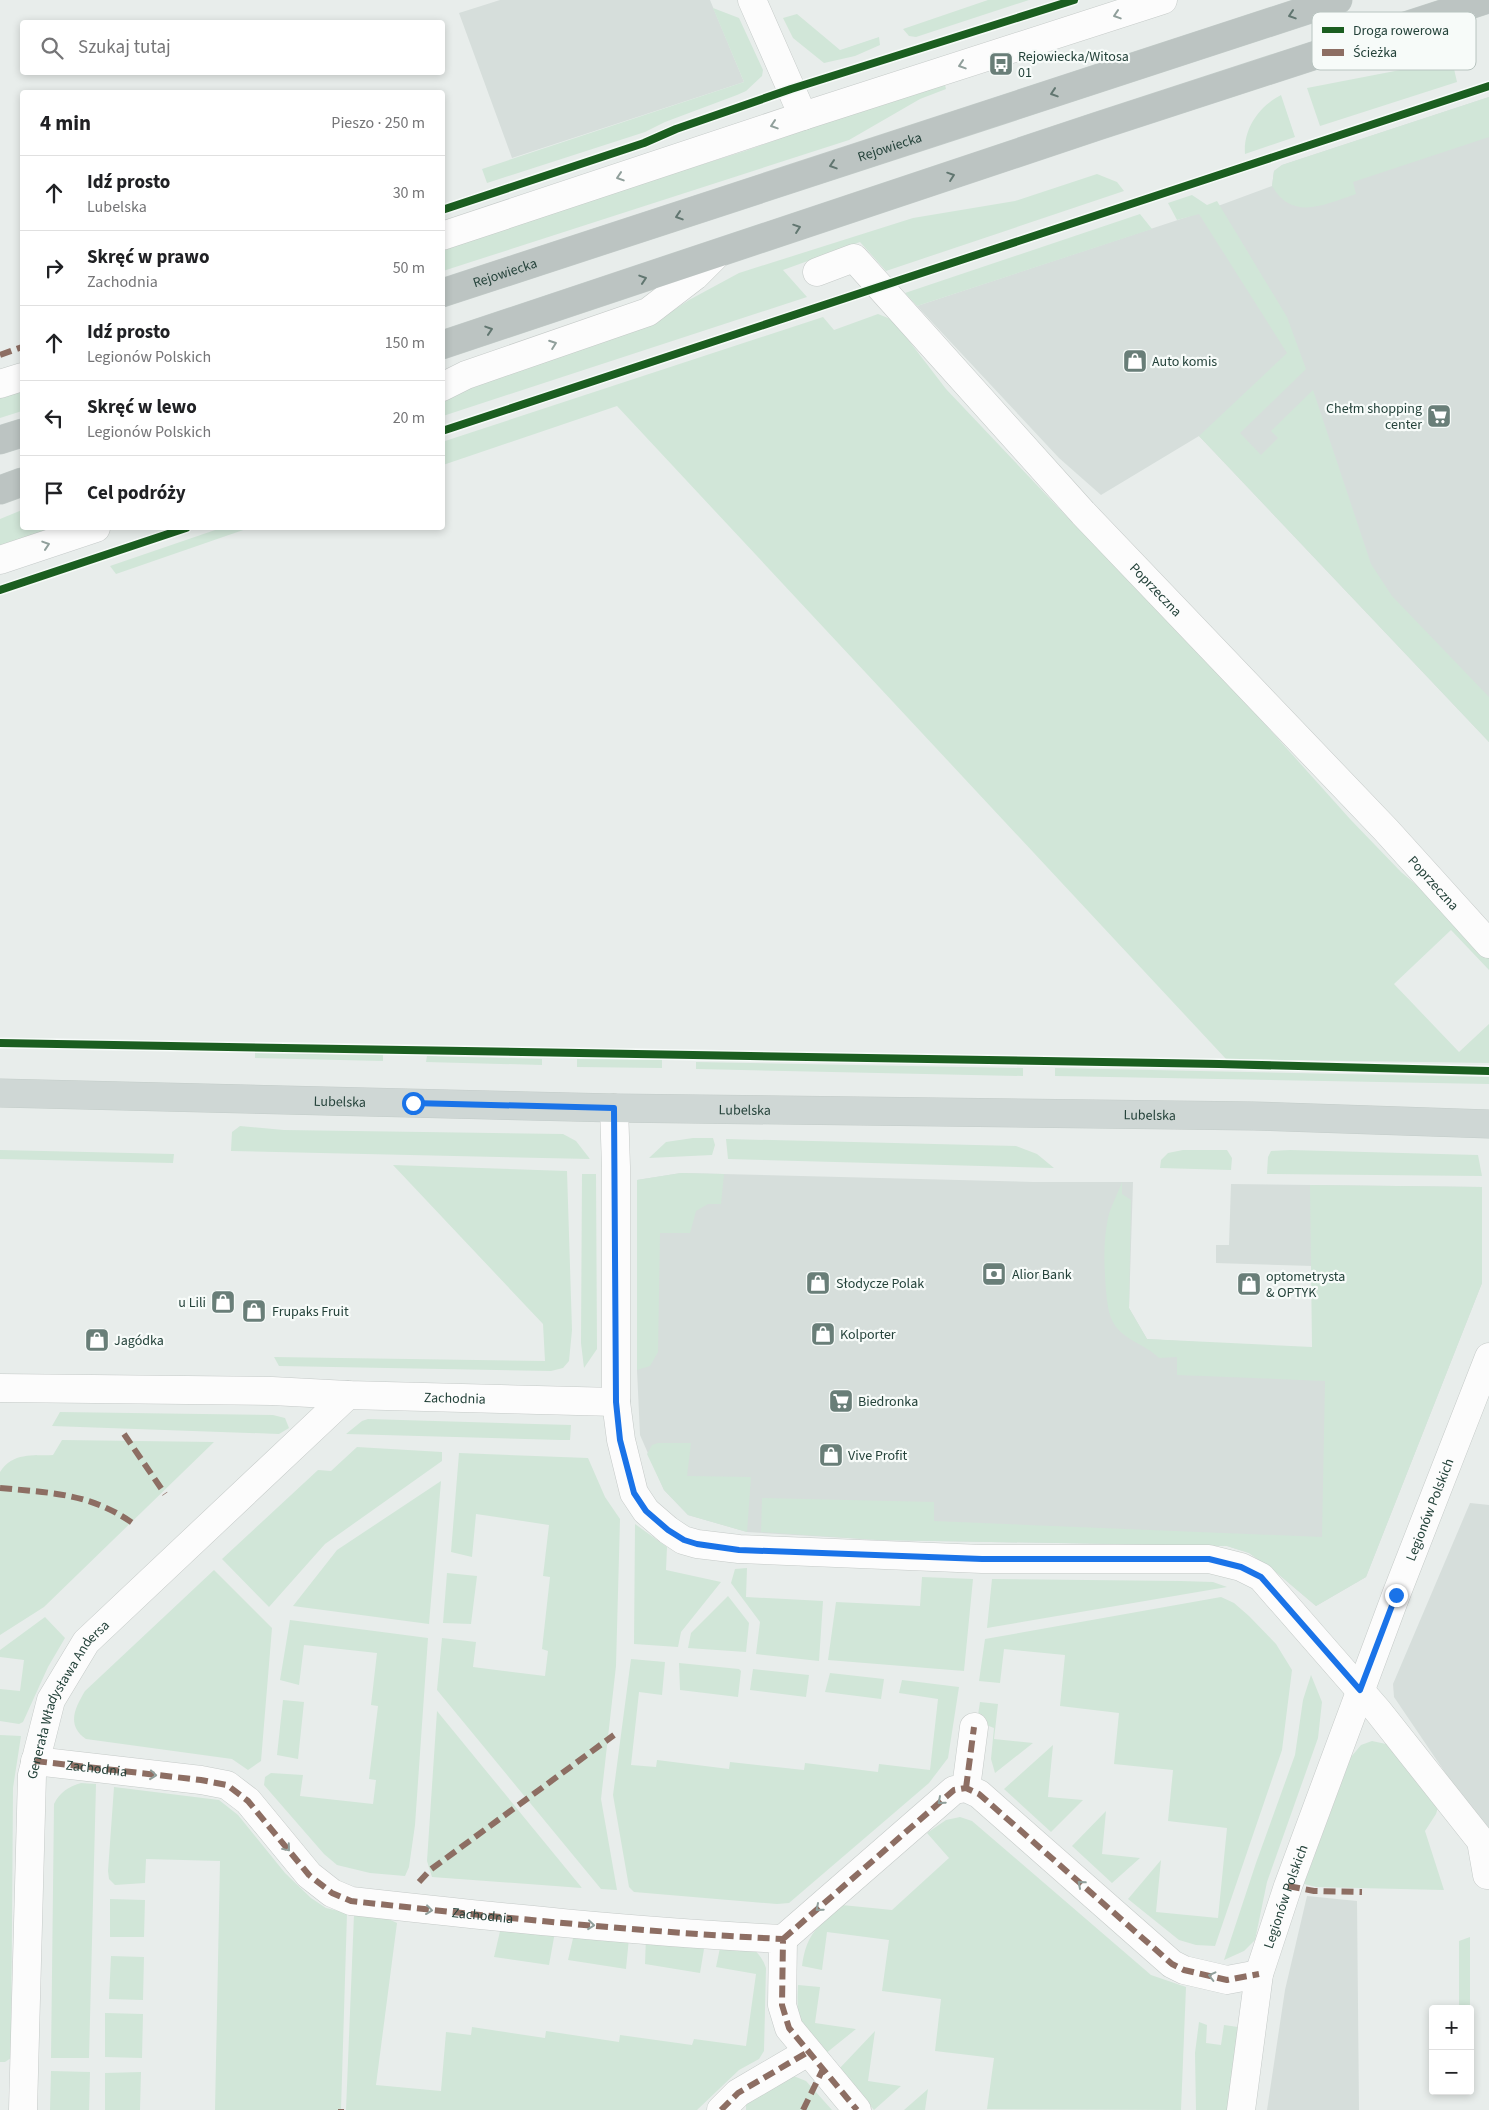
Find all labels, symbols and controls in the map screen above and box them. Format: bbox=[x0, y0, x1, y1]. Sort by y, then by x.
one-way arrow bbox=[1113, 9, 1122, 19]
one-way arrow bbox=[1288, 9, 1296, 19]
legend bbox=[1312, 12, 1476, 70]
search box bbox=[20, 20, 445, 75]
text: Droga rowerowa bbox=[1353, 21, 1449, 41]
icon: search bbox=[38, 34, 66, 62]
text: Szukaj tutaj bbox=[78, 34, 171, 61]
text: Ścieżka bbox=[1353, 43, 1397, 63]
place label: Rejowiecka/Witosa 01 bbox=[1018, 47, 1129, 83]
bus stop icon: Rejowiecka/Witosa 01 bbox=[988, 51, 1014, 77]
one-way arrow bbox=[959, 59, 967, 69]
one-way arrow bbox=[1050, 87, 1059, 97]
text: 4 min bbox=[40, 108, 91, 138]
text: Pieszo · 250 m bbox=[331, 112, 425, 134]
one-way arrow bbox=[771, 120, 779, 130]
street label: Rejowiecka bbox=[855, 128, 925, 167]
one-way arrow bbox=[830, 159, 838, 169]
text: Idź prosto bbox=[87, 169, 170, 196]
one-way arrow bbox=[616, 171, 625, 181]
one-way arrow bbox=[947, 172, 955, 182]
icon: ahead bbox=[40, 179, 68, 207]
text: 30 m bbox=[393, 182, 425, 204]
text: Lubelska bbox=[87, 196, 147, 218]
one-way arrow bbox=[675, 210, 683, 220]
one-way arrow bbox=[793, 223, 801, 233]
text: Skręć w prawo bbox=[87, 244, 209, 271]
icon: right bbox=[40, 254, 68, 282]
street label: Rejowiecka bbox=[470, 254, 540, 293]
text: 50 m bbox=[393, 257, 425, 279]
text: Zachodnia bbox=[87, 271, 158, 293]
one-way arrow bbox=[638, 275, 647, 285]
text: Idź prosto bbox=[87, 319, 170, 346]
one-way arrow bbox=[484, 325, 493, 335]
icon: ahead bbox=[40, 329, 68, 357]
text: 150 m bbox=[385, 332, 425, 354]
one-way arrow bbox=[549, 340, 557, 350]
text: Legionów Polskich bbox=[87, 346, 211, 368]
shop icon: Auto komis bbox=[1122, 348, 1148, 374]
place label: Auto komis bbox=[1152, 352, 1217, 372]
text: Skręć w lewo bbox=[87, 394, 197, 421]
place label: Chełm shopping center bbox=[1326, 399, 1422, 435]
supermarket icon: Chełm shopping center bbox=[1426, 403, 1452, 429]
icon: left bbox=[40, 404, 68, 432]
text: 20 m bbox=[393, 407, 425, 429]
text: Legionów Polskich bbox=[87, 421, 211, 443]
icon: arrive bbox=[40, 479, 68, 507]
text: Cel podróży bbox=[87, 480, 186, 507]
one-way arrow bbox=[42, 540, 50, 550]
street label: Poprzeczna bbox=[1125, 559, 1186, 621]
street label: Poprzeczna bbox=[1403, 852, 1463, 915]
street label: Lubelska bbox=[313, 1092, 366, 1113]
route start bbox=[402, 1092, 425, 1115]
street label: Lubelska bbox=[719, 1100, 771, 1121]
street label: Lubelska bbox=[1123, 1105, 1176, 1126]
bank icon: Alior Bank bbox=[981, 1261, 1007, 1287]
place label: Alior Bank bbox=[1012, 1265, 1072, 1285]
place label: optometrysta & OPTYK bbox=[1266, 1267, 1345, 1303]
shop icon: Słodycze Polak bbox=[805, 1270, 831, 1296]
shop icon: optometrysta & OPTYK bbox=[1236, 1271, 1262, 1297]
place label: Słodycze Polak bbox=[836, 1274, 924, 1294]
shop icon: u Lili bbox=[210, 1289, 236, 1315]
place label: u Lili bbox=[178, 1293, 206, 1313]
shop icon: Frupaks Fruit bbox=[241, 1298, 267, 1324]
place label: Frupaks Fruit bbox=[272, 1302, 349, 1322]
shop icon: Kolporter bbox=[810, 1321, 836, 1347]
place label: Kolporter bbox=[840, 1325, 896, 1345]
shop icon: Jagódka bbox=[84, 1327, 110, 1353]
place label: Jagódka bbox=[114, 1331, 164, 1351]
street label: Zachodnia bbox=[424, 1388, 486, 1410]
supermarket icon: Biedronka bbox=[828, 1388, 854, 1414]
place label: Biedronka bbox=[858, 1392, 918, 1412]
shop icon: Vive Profit bbox=[818, 1442, 844, 1468]
place label: Vive Profit bbox=[848, 1446, 908, 1466]
street label: Legionów Polskich bbox=[1401, 1456, 1459, 1564]
route end bbox=[1385, 1584, 1408, 1607]
street label: Generała Władysława Andersa bbox=[22, 1616, 114, 1781]
street label: Zachodnia bbox=[65, 1756, 128, 1783]
one-way arrow bbox=[150, 1769, 158, 1780]
one-way arrow bbox=[938, 1795, 947, 1804]
street label: Legionów Polskich bbox=[1259, 1842, 1313, 1951]
one-way arrow bbox=[282, 1843, 291, 1852]
one-way arrow bbox=[1078, 1881, 1087, 1890]
one-way arrow bbox=[815, 1902, 824, 1911]
street label: Zachodnia bbox=[451, 1903, 514, 1929]
one-way arrow bbox=[425, 1904, 433, 1915]
one-way arrow bbox=[587, 1919, 595, 1930]
one-way arrow bbox=[1207, 1971, 1216, 1982]
map controls bbox=[1429, 2005, 1474, 2095]
button: + bbox=[1429, 2005, 1474, 2050]
button: − bbox=[1429, 2050, 1474, 2095]

